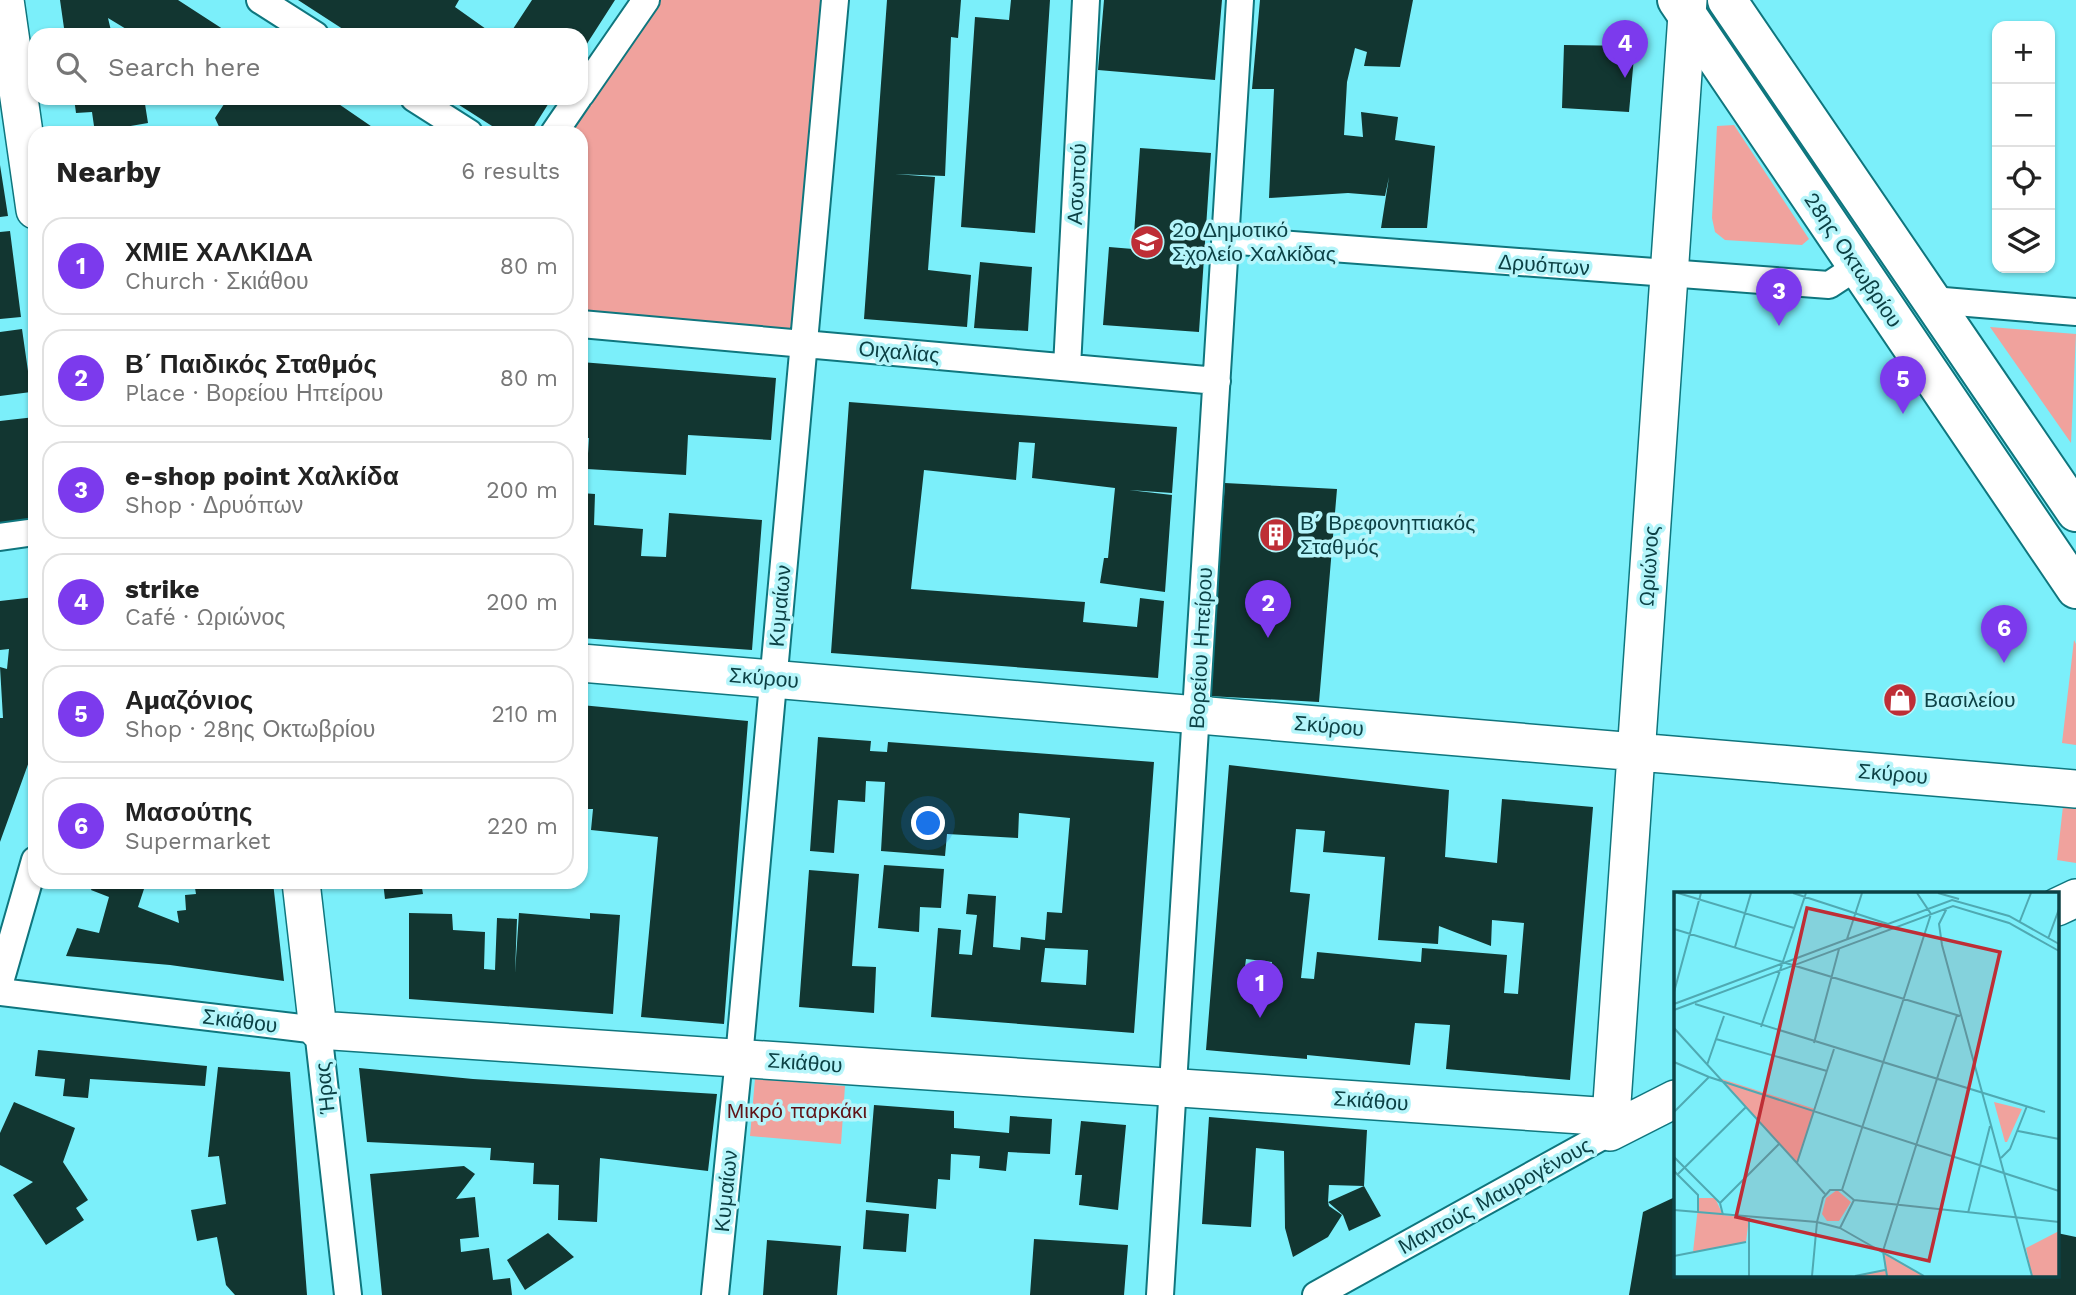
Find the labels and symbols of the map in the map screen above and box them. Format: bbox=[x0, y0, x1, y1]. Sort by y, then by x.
pin: 4 bbox=[1602, 20, 1648, 78]
street label: Ασωπού bbox=[1062, 142, 1091, 226]
street label: 28ης Οκτωβρίου bbox=[1799, 188, 1908, 332]
place label: 2ο Δημοτικό Σχολείο Χαλκίδας bbox=[1172, 217, 1336, 266]
school or university icon: 2ο Δημοτικό Σχολείο Χαλκίδας bbox=[1128, 223, 1166, 261]
street label: Δρυόπων bbox=[1498, 249, 1591, 280]
pin: 3 bbox=[1756, 268, 1802, 326]
street label: Οιχαλίας bbox=[858, 336, 940, 367]
pin: 5 bbox=[1880, 356, 1926, 414]
place label: Β΄ Βρεφονηπιακός Σταθμός bbox=[1300, 510, 1475, 559]
building icon: Β΄ Βρεφονηπιακός Σταθμός bbox=[1257, 516, 1295, 554]
street label: Ωριώνος bbox=[1633, 525, 1664, 607]
street label: Κυμαίων bbox=[763, 564, 796, 648]
street label: Βορείου Ηπείρου bbox=[1184, 567, 1217, 729]
pin: 2 bbox=[1245, 580, 1291, 638]
pin: 6 bbox=[1981, 605, 2027, 663]
street label: Σκύρου bbox=[728, 662, 800, 693]
shop icon: Βασιλείου bbox=[1881, 681, 1919, 719]
place label: Βασιλείου bbox=[1924, 687, 2015, 712]
street label: Σκύρου bbox=[1293, 710, 1365, 741]
street label: Σκύρου bbox=[1857, 758, 1929, 789]
your location bbox=[911, 806, 945, 840]
inset map bbox=[1674, 892, 2058, 1278]
pin: 1 bbox=[1237, 960, 1283, 1018]
street label: Σκιάθου bbox=[201, 1004, 279, 1037]
street label: Σκιάθου bbox=[767, 1047, 843, 1078]
street label: Ήρας bbox=[309, 1061, 340, 1116]
street label: Σκιάθου bbox=[1333, 1085, 1409, 1116]
park label: Μικρό παρκάκι bbox=[727, 1098, 868, 1123]
street label: Μαντούς Μαυρογένους bbox=[1394, 1132, 1596, 1259]
street label: Κυμαίων bbox=[709, 1149, 742, 1233]

